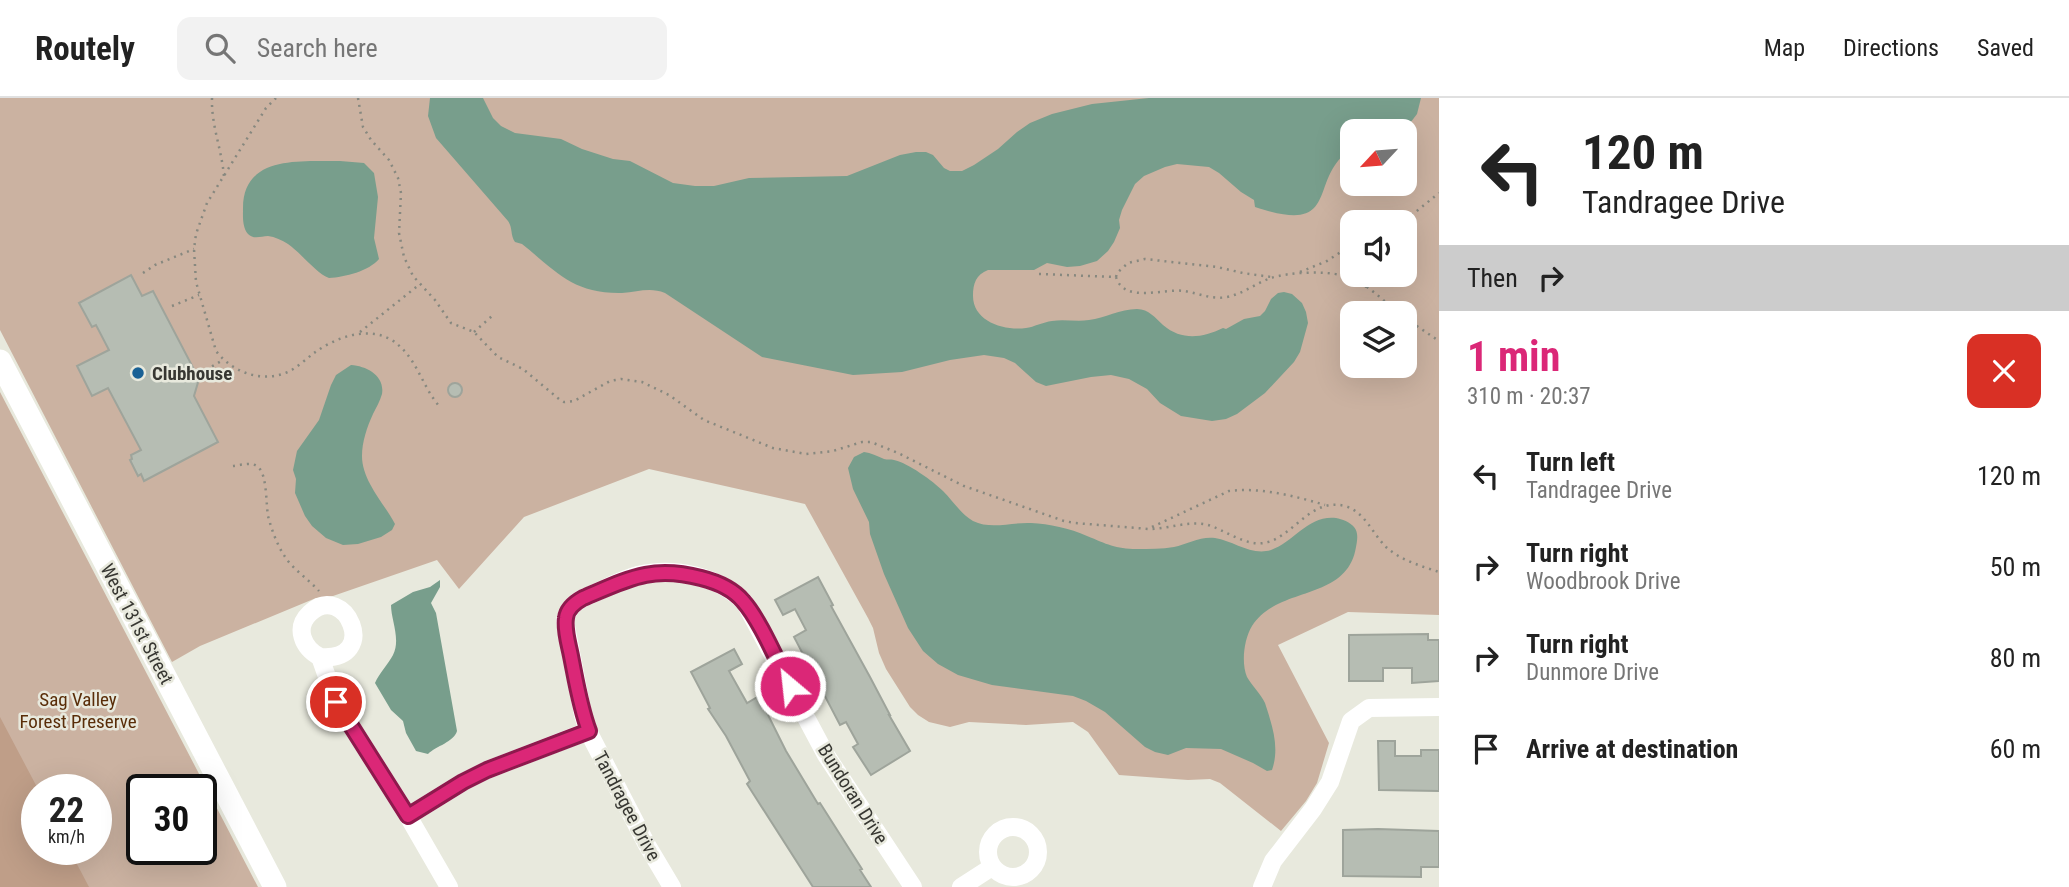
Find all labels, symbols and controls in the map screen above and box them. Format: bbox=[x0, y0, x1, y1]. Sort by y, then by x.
search box bbox=[177, 17, 667, 80]
text: Routely bbox=[35, 29, 135, 68]
icon: search bbox=[201, 29, 239, 67]
text: Search here bbox=[257, 33, 378, 63]
text: Map bbox=[1764, 34, 1805, 62]
text: Directions bbox=[1843, 34, 1939, 62]
text: Saved bbox=[1977, 34, 2034, 62]
north arrow bbox=[1340, 119, 1418, 196]
map controls bbox=[1340, 119, 1417, 378]
text: 120 m bbox=[1582, 124, 1704, 181]
icon: left bbox=[1467, 126, 1558, 217]
text: Tandragee Drive bbox=[1582, 183, 1785, 221]
button: sound bbox=[1340, 210, 1417, 287]
icon: right bbox=[1532, 259, 1570, 297]
text: Then bbox=[1467, 263, 1518, 293]
button: layers bbox=[1340, 301, 1417, 378]
text: 1 min bbox=[1467, 332, 1560, 381]
button: close bbox=[1967, 334, 2041, 408]
place label: Clubhouse bbox=[152, 362, 232, 385]
marker: Clubhouse bbox=[130, 365, 146, 381]
text: 310 m · 20:37 bbox=[1467, 383, 1591, 410]
text: Turn left bbox=[1526, 447, 1615, 477]
icon: left bbox=[1467, 457, 1505, 495]
text: 120 m bbox=[1977, 461, 2041, 491]
text: Tandragee Drive bbox=[1526, 477, 1672, 504]
text: Turn right bbox=[1526, 538, 1628, 568]
icon: right bbox=[1467, 548, 1505, 586]
text: 50 m bbox=[1990, 552, 2041, 582]
street label: West 131st Street bbox=[96, 560, 178, 688]
text: Woodbrook Drive bbox=[1526, 568, 1680, 595]
text: Turn right bbox=[1526, 629, 1628, 659]
icon: right bbox=[1467, 639, 1505, 677]
text: 80 m bbox=[1990, 643, 2041, 673]
position arrow bbox=[753, 649, 827, 723]
text: Dunmore Drive bbox=[1526, 659, 1659, 686]
pin bbox=[306, 672, 366, 732]
icon: arrive bbox=[317, 683, 355, 721]
park label: Sag Valley Forest Preserve bbox=[19, 688, 137, 733]
icon: arrive bbox=[1467, 730, 1505, 768]
text: Arrive at destination bbox=[1526, 734, 1738, 764]
text: 60 m bbox=[1990, 734, 2041, 764]
street label: Bundoran Drive bbox=[813, 740, 893, 848]
street label: Tandragee Drive bbox=[589, 747, 665, 865]
speed limit sign: 30 bbox=[126, 774, 217, 865]
text: 22 bbox=[49, 790, 84, 831]
text: km/h bbox=[48, 826, 85, 847]

